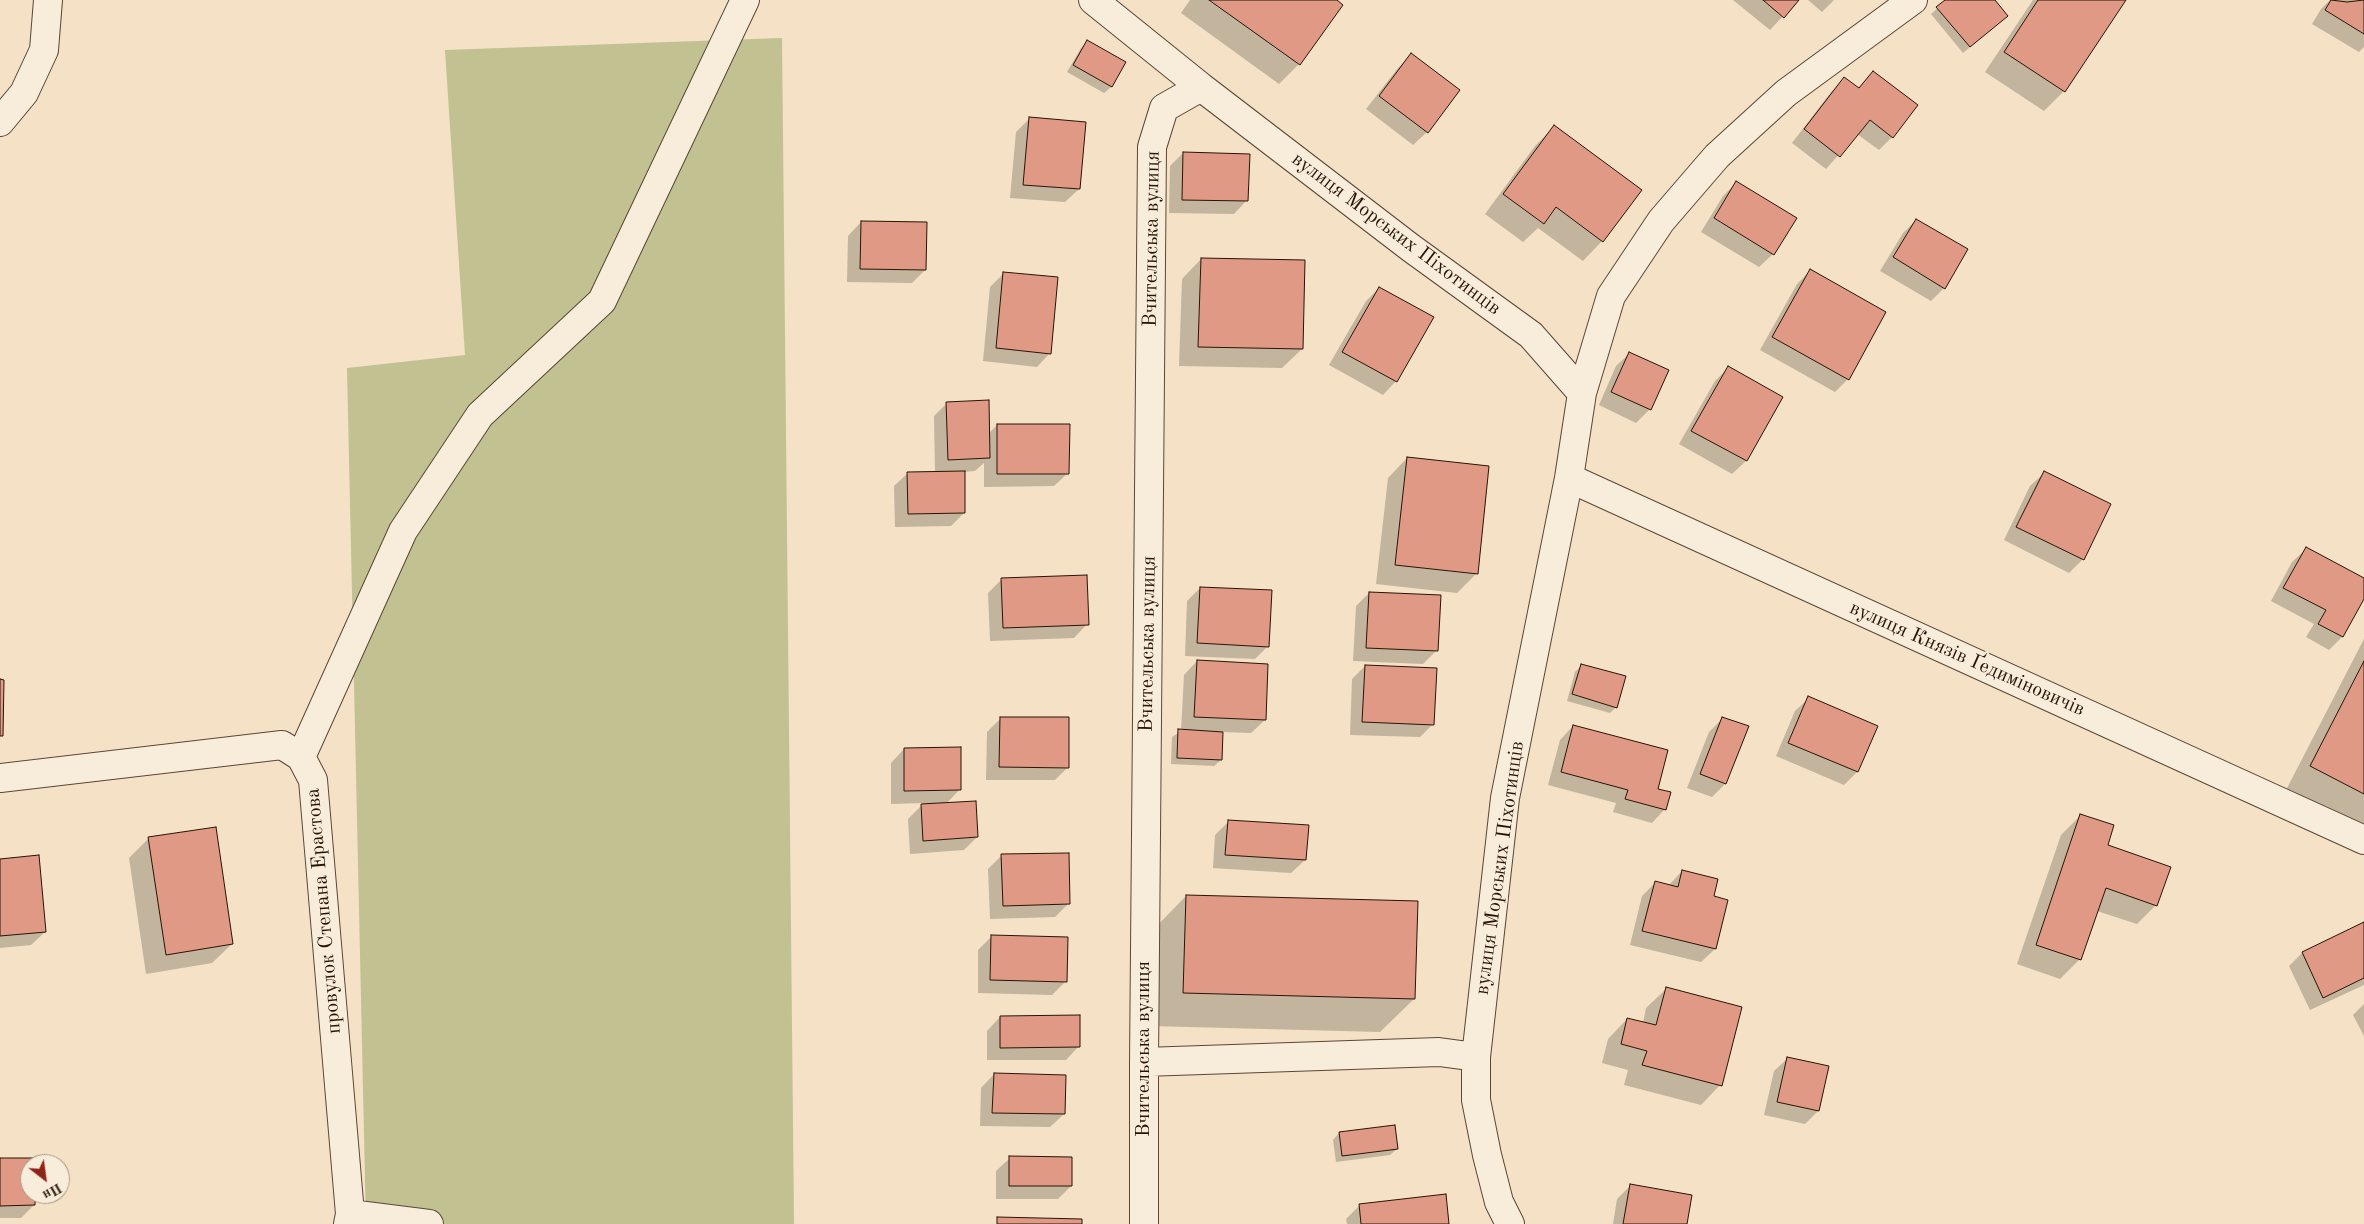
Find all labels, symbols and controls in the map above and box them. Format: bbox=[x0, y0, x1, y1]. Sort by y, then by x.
street label: вулиця Морських Піхотинців bbox=[1287, 147, 1505, 321]
street label: Вчительська вулиця bbox=[1138, 151, 1166, 327]
street label: Вчительська вулиця bbox=[1134, 556, 1162, 732]
street label: вулиця Князів Ґедиміновичів bbox=[1846, 596, 2088, 722]
street label: вулиця Морських Піхотинців bbox=[1470, 740, 1530, 996]
street label: провулок Степана Ерастова bbox=[301, 787, 347, 1035]
street label: Вчительська вулиця bbox=[1132, 961, 1156, 1137]
north arrow bbox=[20, 1154, 70, 1204]
text: Пн bbox=[40, 1180, 64, 1202]

